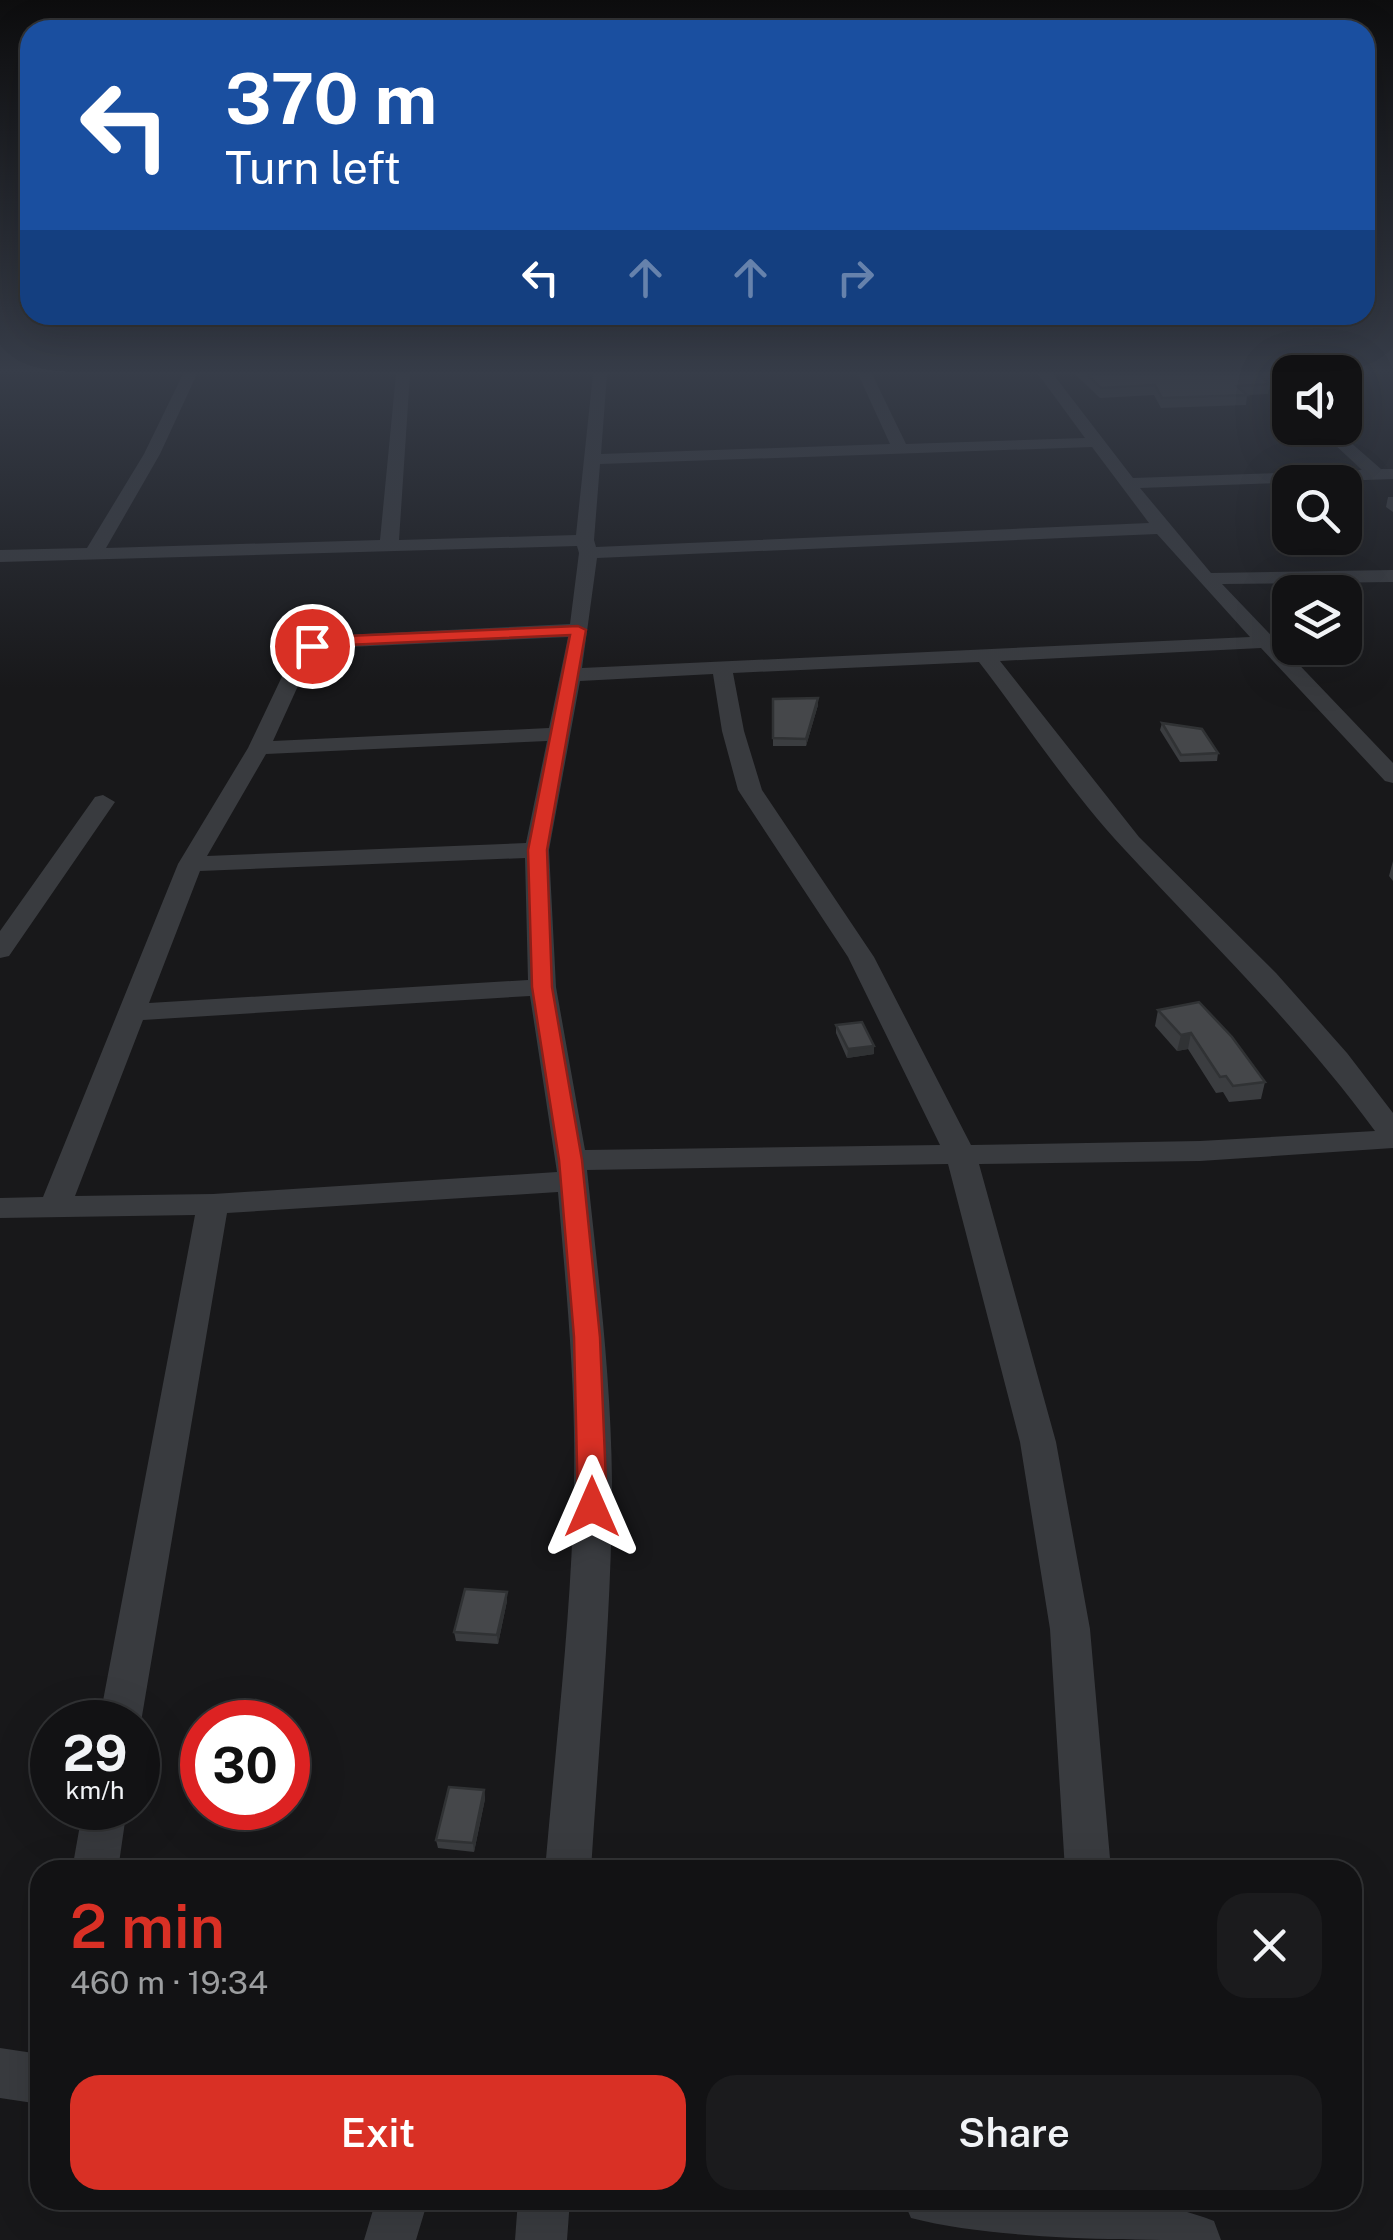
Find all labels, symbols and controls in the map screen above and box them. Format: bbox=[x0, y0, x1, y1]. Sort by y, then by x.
text: 370 m bbox=[225, 57, 437, 140]
icon: left bbox=[60, 60, 190, 190]
text: Turn left bbox=[225, 141, 401, 194]
icon: left bbox=[513, 250, 568, 305]
icon: ahead bbox=[618, 250, 673, 305]
icon: ahead bbox=[723, 250, 778, 305]
icon: right bbox=[828, 250, 883, 305]
map controls bbox=[1272, 355, 1362, 665]
button: sound bbox=[1272, 355, 1362, 445]
button: search bbox=[1272, 465, 1362, 555]
button: layers bbox=[1272, 575, 1362, 665]
pin bbox=[270, 604, 355, 689]
icon: arrive bbox=[285, 619, 340, 674]
position arrow bbox=[540, 1455, 644, 1559]
speed limit sign: 30 bbox=[180, 1700, 310, 1830]
text: 29 bbox=[63, 1723, 127, 1782]
text: km/h bbox=[66, 1775, 124, 1805]
text: 2 min bbox=[70, 1891, 225, 1962]
button: close bbox=[1217, 1893, 1322, 1998]
text: 460 m · 19:34 bbox=[70, 1964, 268, 2001]
button: Exit bbox=[70, 2075, 686, 2190]
button: Share bbox=[706, 2075, 1322, 2190]

